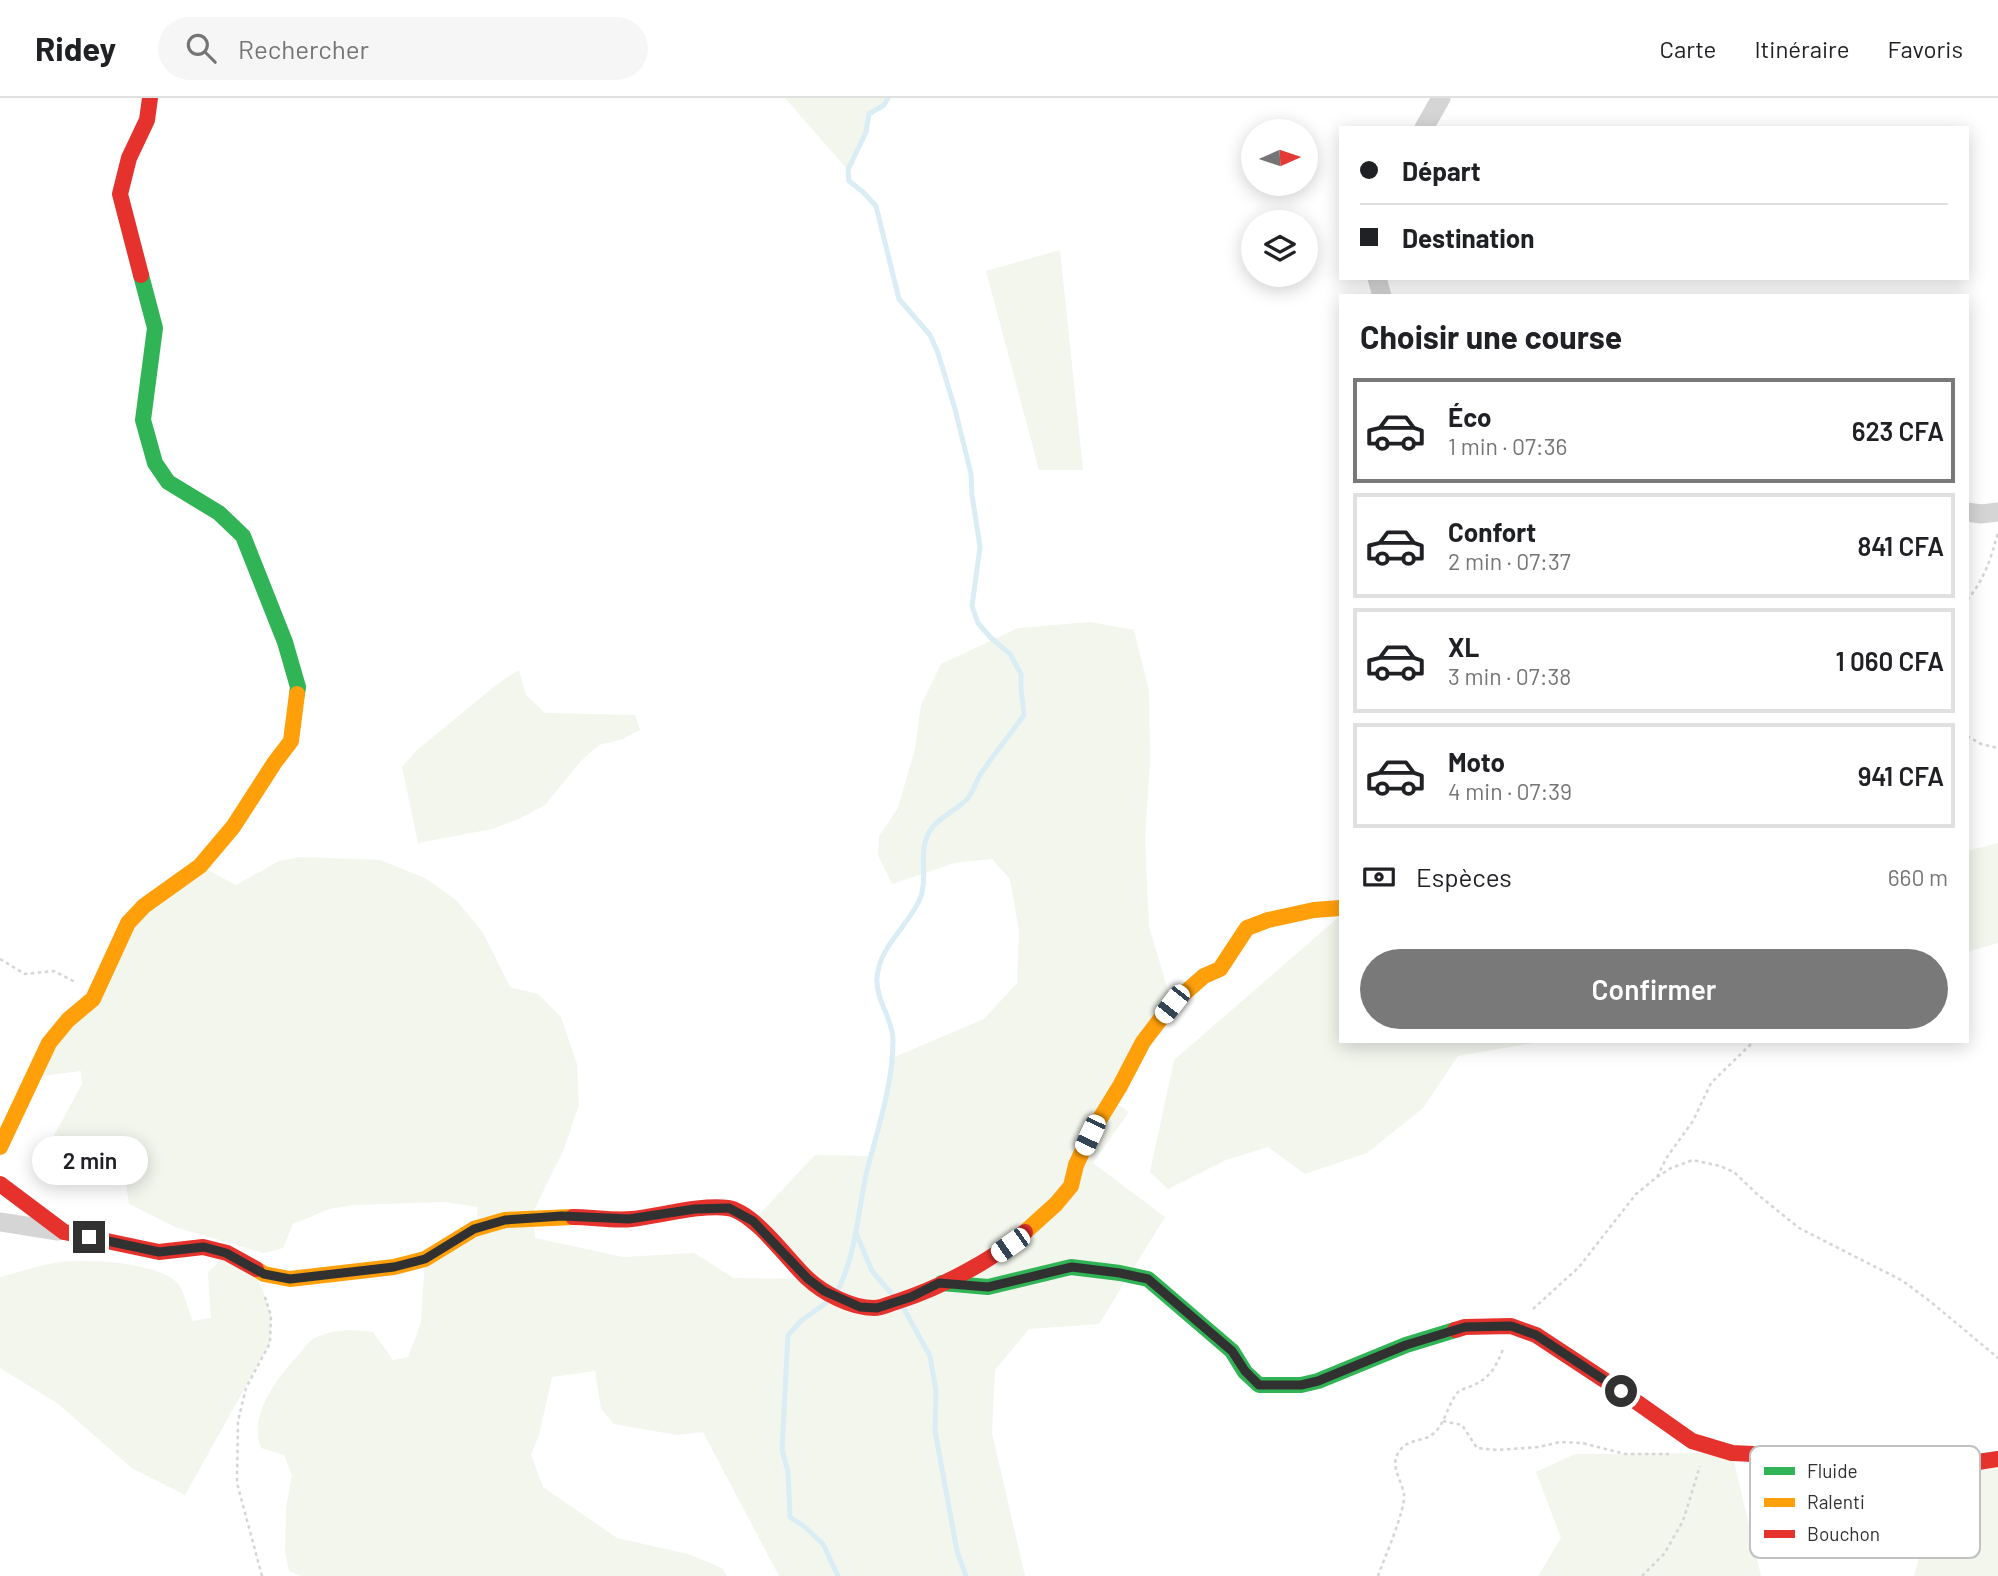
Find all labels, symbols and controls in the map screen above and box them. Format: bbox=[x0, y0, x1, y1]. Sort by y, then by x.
search box bbox=[158, 17, 648, 80]
text: Ridey bbox=[35, 28, 116, 68]
icon: search bbox=[182, 29, 220, 67]
text: Rechercher bbox=[238, 33, 369, 64]
text: Carte bbox=[1660, 34, 1716, 63]
text: Itinéraire bbox=[1754, 34, 1850, 63]
text: Favoris bbox=[1888, 34, 1963, 63]
north arrow bbox=[1241, 119, 1318, 196]
map controls bbox=[1241, 119, 1318, 287]
text: Départ bbox=[1402, 155, 1481, 186]
button: layers bbox=[1241, 210, 1318, 287]
text: Destination bbox=[1402, 222, 1535, 253]
text: Choisir une course bbox=[1360, 317, 1622, 355]
icon: car bbox=[1364, 399, 1427, 462]
text: Éco bbox=[1448, 401, 1491, 432]
text: 623 CFA bbox=[1852, 415, 1944, 446]
text: 1 min · 07:36 bbox=[1448, 432, 1567, 460]
icon: car bbox=[1364, 514, 1427, 577]
text: Confort bbox=[1448, 516, 1536, 547]
text: 841 CFA bbox=[1857, 530, 1944, 561]
text: 2 min · 07:37 bbox=[1448, 547, 1571, 575]
icon: car bbox=[1364, 629, 1427, 692]
text: XL bbox=[1448, 631, 1479, 662]
text: 1 060 CFA bbox=[1836, 645, 1944, 676]
text: 3 min · 07:38 bbox=[1448, 662, 1571, 690]
icon: car bbox=[1364, 744, 1427, 807]
text: Moto bbox=[1448, 746, 1505, 777]
text: 941 CFA bbox=[1858, 760, 1944, 791]
text: 4 min · 07:39 bbox=[1448, 777, 1572, 805]
icon: cash bbox=[1360, 858, 1398, 896]
text: Espèces bbox=[1416, 861, 1512, 892]
text: 660 m bbox=[1888, 863, 1948, 891]
button: Confirmer bbox=[1360, 949, 1948, 1029]
car bbox=[1151, 981, 1194, 1027]
car bbox=[1072, 1112, 1109, 1158]
callout: 2 min bbox=[31, 1136, 147, 1184]
text: 2 min bbox=[63, 1146, 117, 1174]
route end bbox=[73, 1221, 105, 1253]
car bbox=[987, 1224, 1034, 1266]
route start bbox=[1605, 1375, 1637, 1407]
legend bbox=[1750, 1446, 1980, 1558]
text: Fluide bbox=[1807, 1459, 1858, 1482]
text: Ralenti bbox=[1807, 1490, 1865, 1513]
text: Bouchon bbox=[1807, 1522, 1880, 1545]

